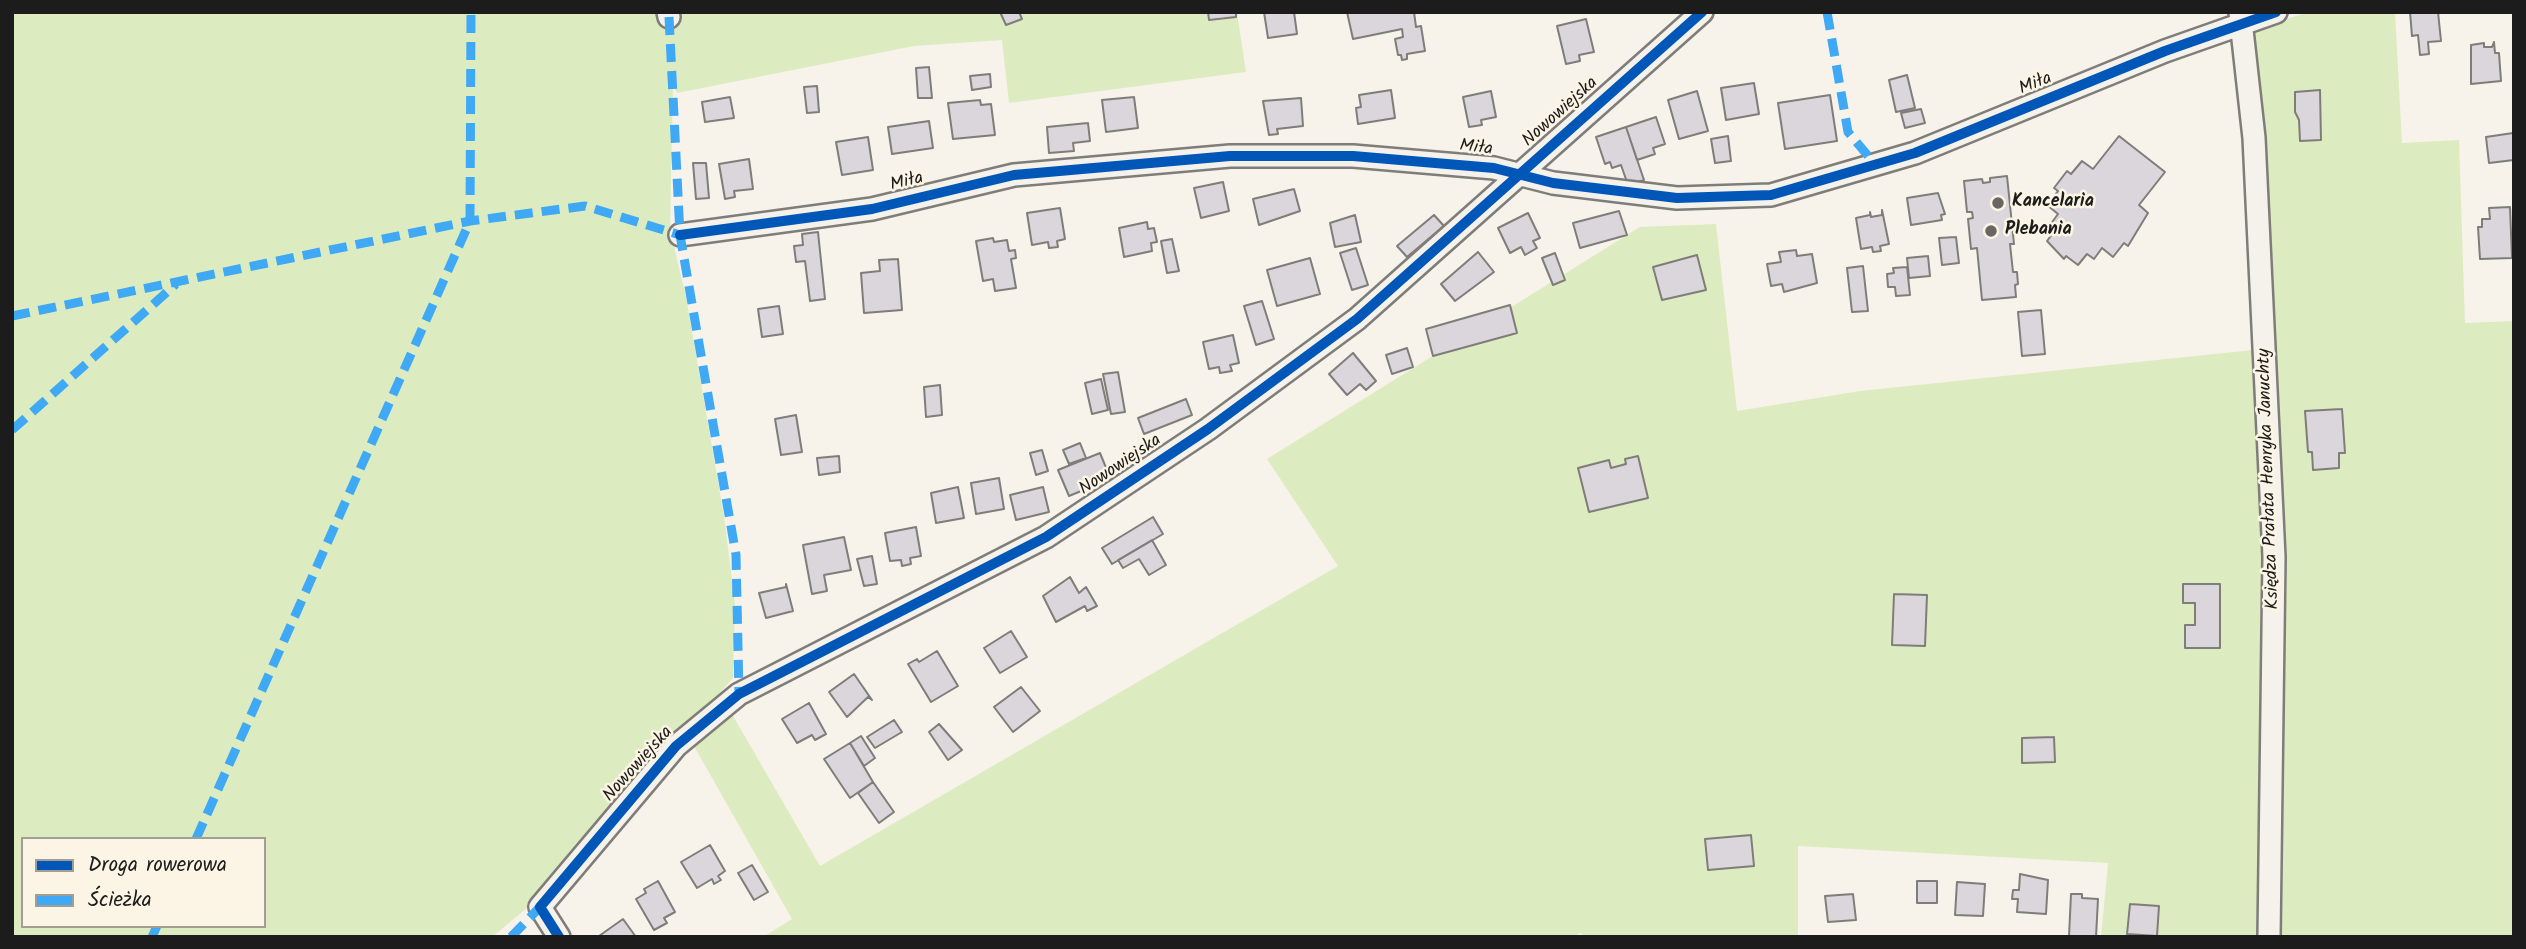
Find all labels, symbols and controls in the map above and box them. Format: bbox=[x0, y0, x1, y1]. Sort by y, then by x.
street label: Miła bbox=[2016, 69, 2056, 101]
street label: Nowowiejska bbox=[1519, 73, 1603, 153]
street label: Miła bbox=[1458, 136, 1494, 162]
street label: Miła bbox=[888, 168, 926, 198]
place label: Kancelaria bbox=[2012, 192, 2094, 214]
marker: Kancelaria bbox=[1990, 195, 2006, 211]
place label: Plebania bbox=[2005, 220, 2072, 242]
marker: Plebania bbox=[1983, 223, 1999, 239]
street label: Księdza Prałata Henryka Januchty bbox=[2255, 348, 2285, 610]
street label: Nowowiejska bbox=[1076, 431, 1166, 501]
street label: Nowowiejska bbox=[599, 723, 679, 807]
legend bbox=[21, 837, 266, 928]
text: Droga rowerowa bbox=[88, 849, 227, 882]
text: Ścieżka bbox=[88, 884, 152, 917]

